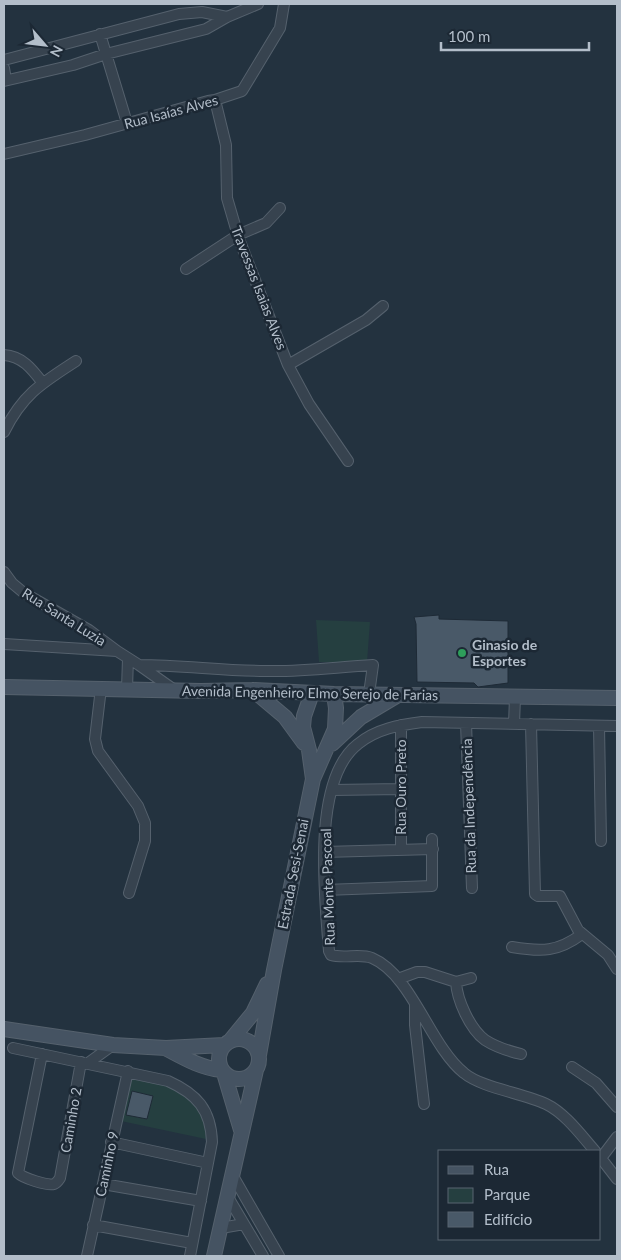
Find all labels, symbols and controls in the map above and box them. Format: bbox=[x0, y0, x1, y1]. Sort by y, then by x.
north arrow bbox=[20, 20, 70, 70]
scale bar bbox=[441, 20, 588, 52]
text: 100 m bbox=[448, 27, 490, 45]
text: N bbox=[47, 43, 67, 60]
street label: Rua Isaías Alves bbox=[122, 91, 220, 132]
street label: Travessas Isaias Alves bbox=[228, 224, 291, 352]
street label: Rua Santa Luzia bbox=[19, 584, 109, 649]
place label: Ginasio de Esportes bbox=[472, 636, 538, 669]
marker: Ginasio de Esportes bbox=[456, 647, 468, 659]
street label: Avenida Engenheiro Elmo Serejo de Farias bbox=[182, 682, 438, 703]
street label: Rua da Independência bbox=[458, 738, 479, 874]
street label: Rua Ouro Preto bbox=[392, 739, 409, 835]
street label: Estrada Sesi-Senai bbox=[273, 817, 312, 931]
street label: Rua Monte Pascoal bbox=[317, 828, 338, 946]
street label: Caminho 2 bbox=[56, 1086, 85, 1154]
street label: Caminho 9 bbox=[91, 1130, 122, 1198]
legend bbox=[438, 1150, 601, 1240]
text: Rua bbox=[484, 1160, 509, 1178]
text: Parque bbox=[484, 1185, 530, 1203]
text: Edifício bbox=[484, 1210, 532, 1228]

